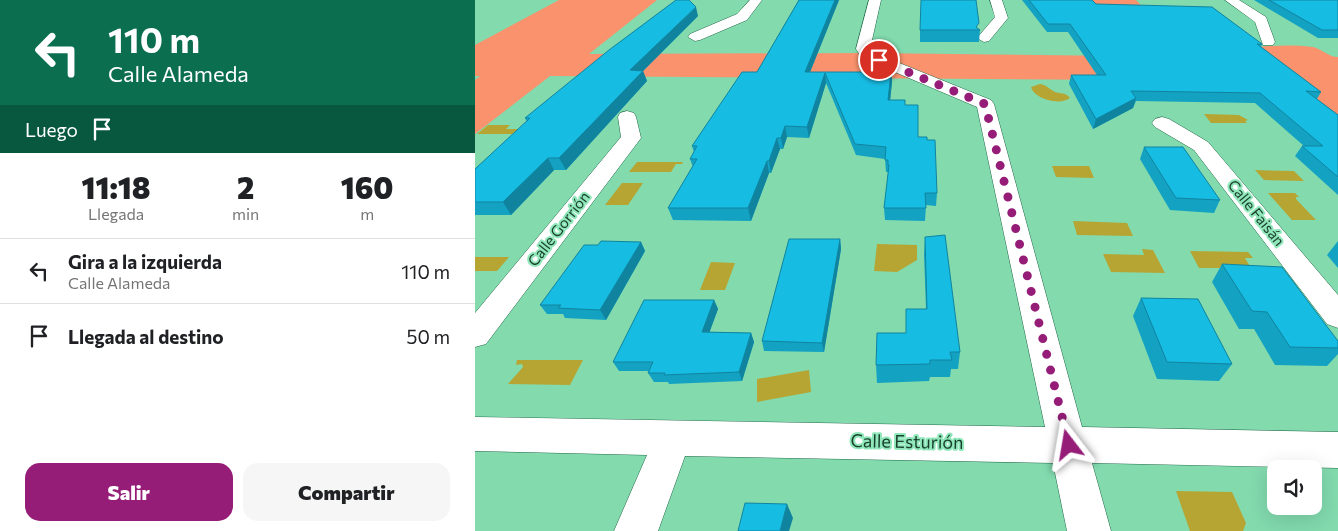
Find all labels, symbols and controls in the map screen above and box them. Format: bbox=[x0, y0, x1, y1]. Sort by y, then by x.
text: 110 m bbox=[108, 17, 200, 60]
icon: left bbox=[25, 20, 90, 85]
pin bbox=[858, 39, 900, 81]
icon: arrive bbox=[865, 46, 893, 74]
text: Calle Alameda bbox=[108, 60, 249, 87]
icon: arrive bbox=[88, 115, 116, 143]
text: Luego bbox=[25, 118, 78, 141]
text: 11:18 bbox=[81, 168, 151, 205]
text: 2 bbox=[237, 168, 254, 205]
text: 160 bbox=[341, 168, 394, 205]
street label: Calle Faisán bbox=[1225, 176, 1289, 249]
street label: Calle Gorrión bbox=[523, 187, 593, 269]
text: Llegada bbox=[88, 204, 144, 223]
text: min bbox=[232, 204, 259, 223]
text: m bbox=[360, 204, 374, 223]
text: Gira a la izquierda bbox=[68, 250, 222, 273]
icon: left bbox=[25, 257, 53, 285]
text: 110 m bbox=[401, 260, 450, 283]
text: Calle Alameda bbox=[68, 273, 170, 292]
icon: arrive bbox=[25, 322, 53, 350]
text: Llegada al destino bbox=[68, 325, 224, 348]
text: 50 m bbox=[406, 325, 450, 348]
position arrow bbox=[1042, 418, 1094, 470]
street label: Calle Esturión bbox=[850, 429, 964, 453]
map controls bbox=[1267, 460, 1322, 515]
button: sound bbox=[1267, 460, 1322, 515]
button: Salir bbox=[25, 463, 233, 521]
button: Compartir bbox=[243, 463, 450, 521]

